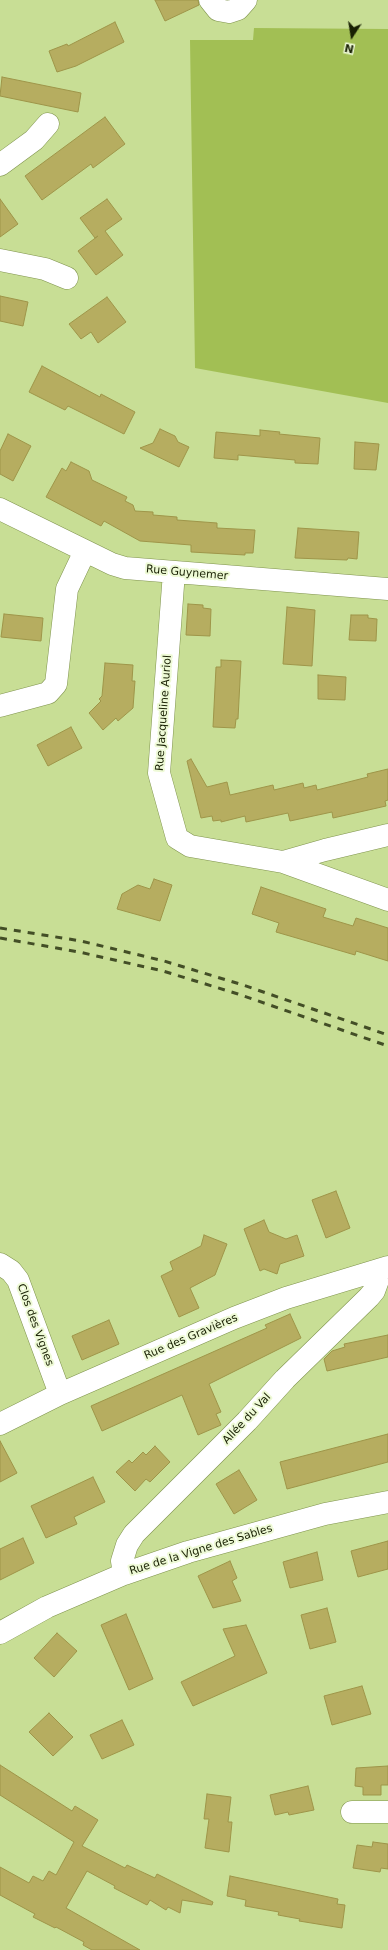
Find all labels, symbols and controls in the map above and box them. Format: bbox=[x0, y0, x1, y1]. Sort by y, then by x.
north arrow bbox=[332, 16, 372, 56]
text: N bbox=[344, 41, 355, 56]
street label: Rue Guynemer bbox=[146, 563, 228, 583]
street label: Rue Jacqueline Auriol bbox=[153, 655, 175, 771]
street label: Clos des Vignes bbox=[14, 1282, 56, 1368]
street label: Rue des Gravières bbox=[142, 1311, 240, 1363]
street label: Allée du Val bbox=[220, 1391, 274, 1447]
street label: Rue de la Vigne des Sables bbox=[128, 1522, 274, 1578]

